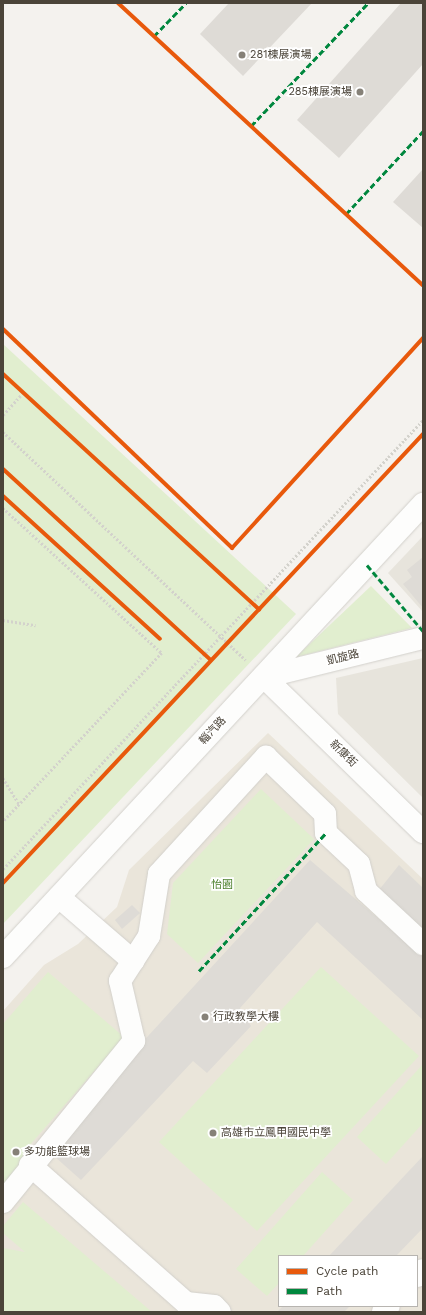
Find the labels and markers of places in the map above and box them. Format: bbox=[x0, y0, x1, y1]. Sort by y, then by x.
place label: 281棟展演場 bbox=[250, 48, 311, 62]
marker: 281棟展演場 bbox=[237, 50, 247, 60]
place label: 285棟展演場 bbox=[288, 85, 352, 99]
marker: 285棟展演場 bbox=[355, 87, 365, 97]
place label: 行政教學大樓 bbox=[213, 1010, 279, 1024]
marker: 行政教學大樓 bbox=[200, 1012, 210, 1022]
place label: 高雄市立鳳甲國民中學 bbox=[221, 1126, 331, 1140]
marker: 高雄市立鳳甲國民中學 bbox=[208, 1128, 218, 1138]
place label: 多功能籃球場 bbox=[24, 1145, 90, 1159]
marker: 多功能籃球場 bbox=[11, 1147, 21, 1157]

